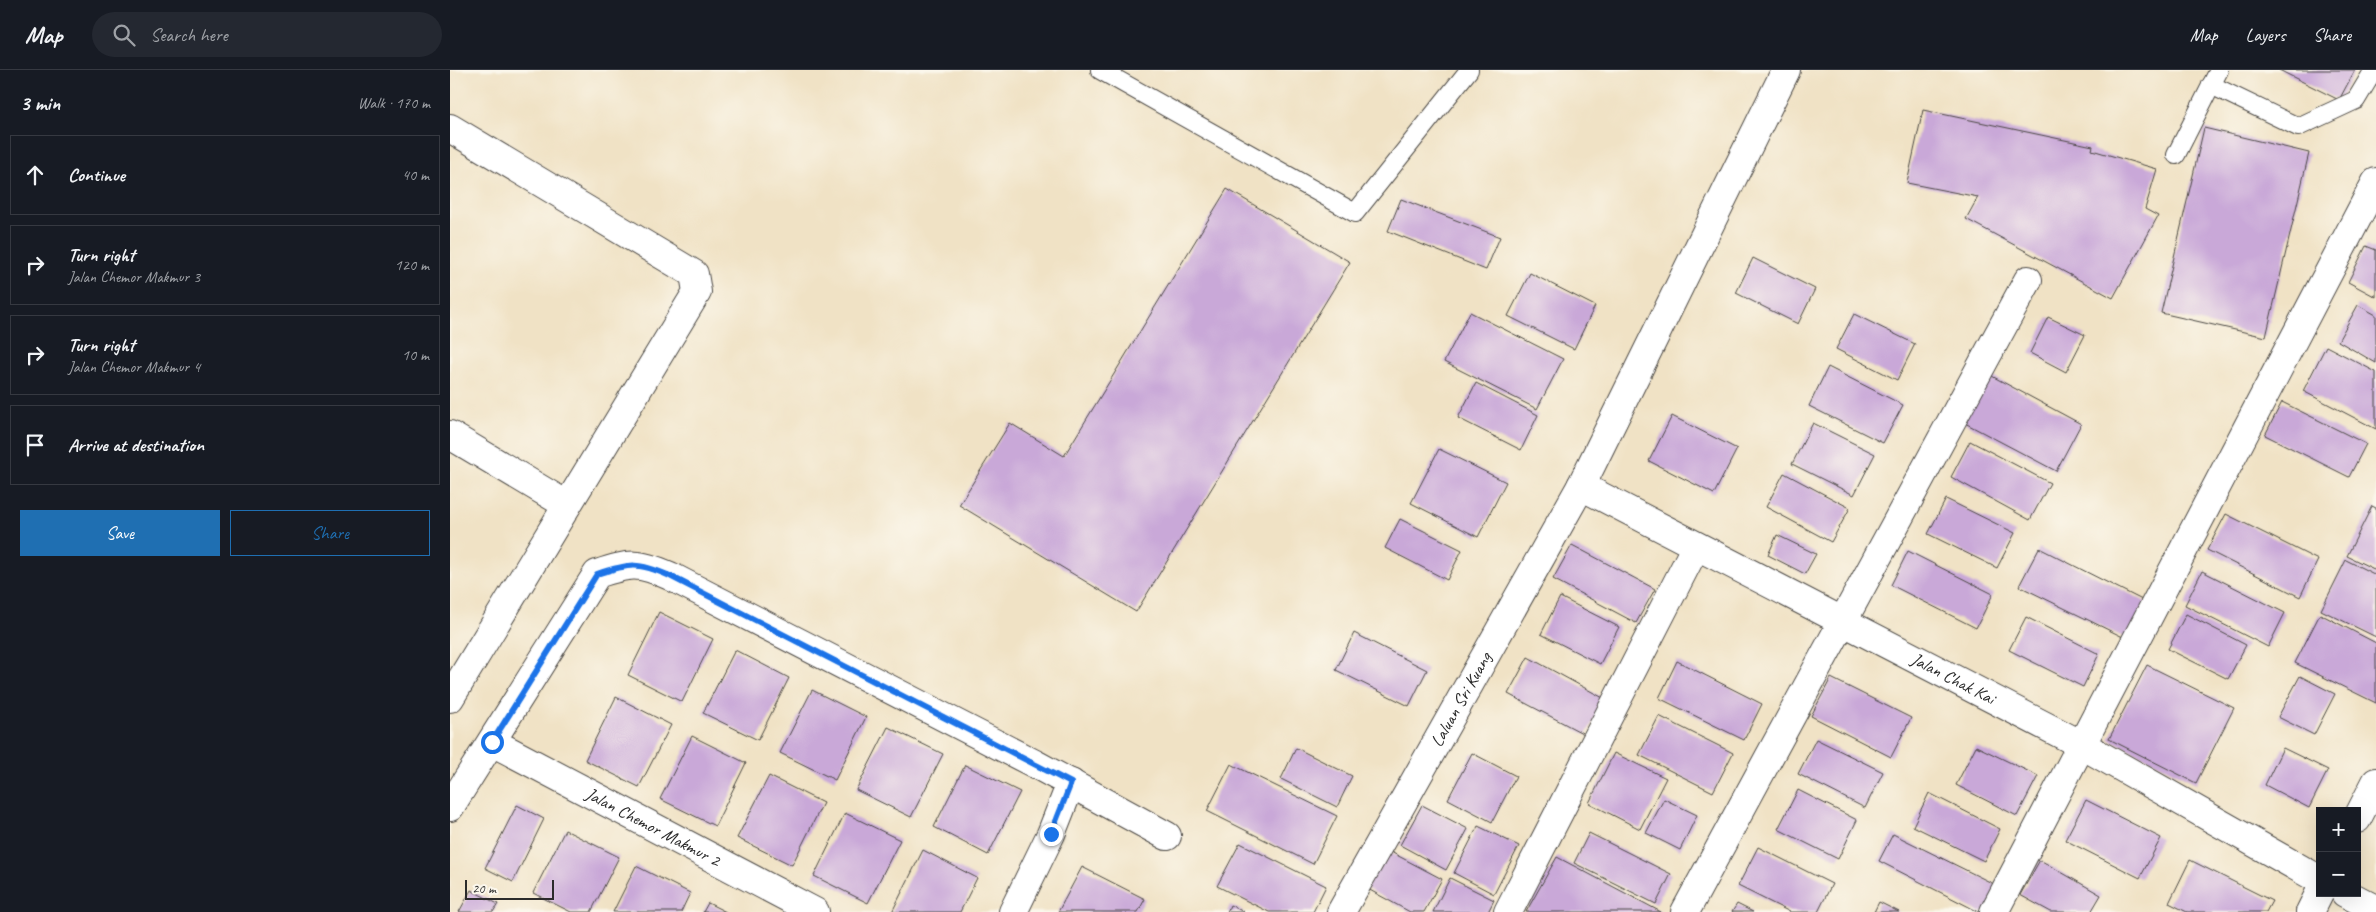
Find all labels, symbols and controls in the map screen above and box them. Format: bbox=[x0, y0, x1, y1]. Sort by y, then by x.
search box bbox=[92, 12, 442, 57]
text: Map bbox=[25, 20, 62, 50]
icon: search bbox=[110, 21, 138, 49]
text: Search here bbox=[150, 23, 228, 47]
text: Map bbox=[2190, 24, 2218, 46]
text: Layers bbox=[2246, 24, 2285, 46]
text: Share bbox=[2313, 24, 2351, 46]
text: 3 min bbox=[20, 90, 60, 116]
text: Walk · 170 m bbox=[358, 93, 430, 113]
icon: ahead bbox=[21, 161, 49, 189]
text: Continue bbox=[68, 163, 125, 187]
text: 40 m bbox=[402, 165, 429, 185]
text: Turn right bbox=[68, 243, 135, 267]
icon: right bbox=[21, 251, 49, 279]
text: 120 m bbox=[395, 255, 429, 275]
text: Jalan Chemor Makmur 3 bbox=[68, 267, 200, 287]
text: Turn right bbox=[68, 333, 135, 357]
icon: right bbox=[21, 341, 49, 369]
text: 10 m bbox=[402, 345, 429, 365]
text: Jalan Chemor Makmur 4 bbox=[68, 357, 200, 377]
icon: arrive bbox=[21, 431, 49, 459]
text: Arrive at destination bbox=[68, 433, 204, 457]
button: Save bbox=[20, 510, 220, 556]
button: Share bbox=[230, 510, 430, 556]
street label: Laluan Sri Kuang bbox=[1425, 647, 1497, 750]
street label: Jalan Chak Kai bbox=[1907, 647, 2001, 710]
route start bbox=[481, 731, 504, 754]
street label: Jalan Chemor Makmur 2 bbox=[581, 782, 726, 872]
map controls bbox=[2316, 807, 2361, 897]
button: + bbox=[2316, 807, 2361, 852]
route end bbox=[1040, 823, 1063, 846]
button: − bbox=[2316, 852, 2361, 897]
scale bar bbox=[465, 877, 554, 900]
text: 20 m bbox=[472, 880, 496, 897]

